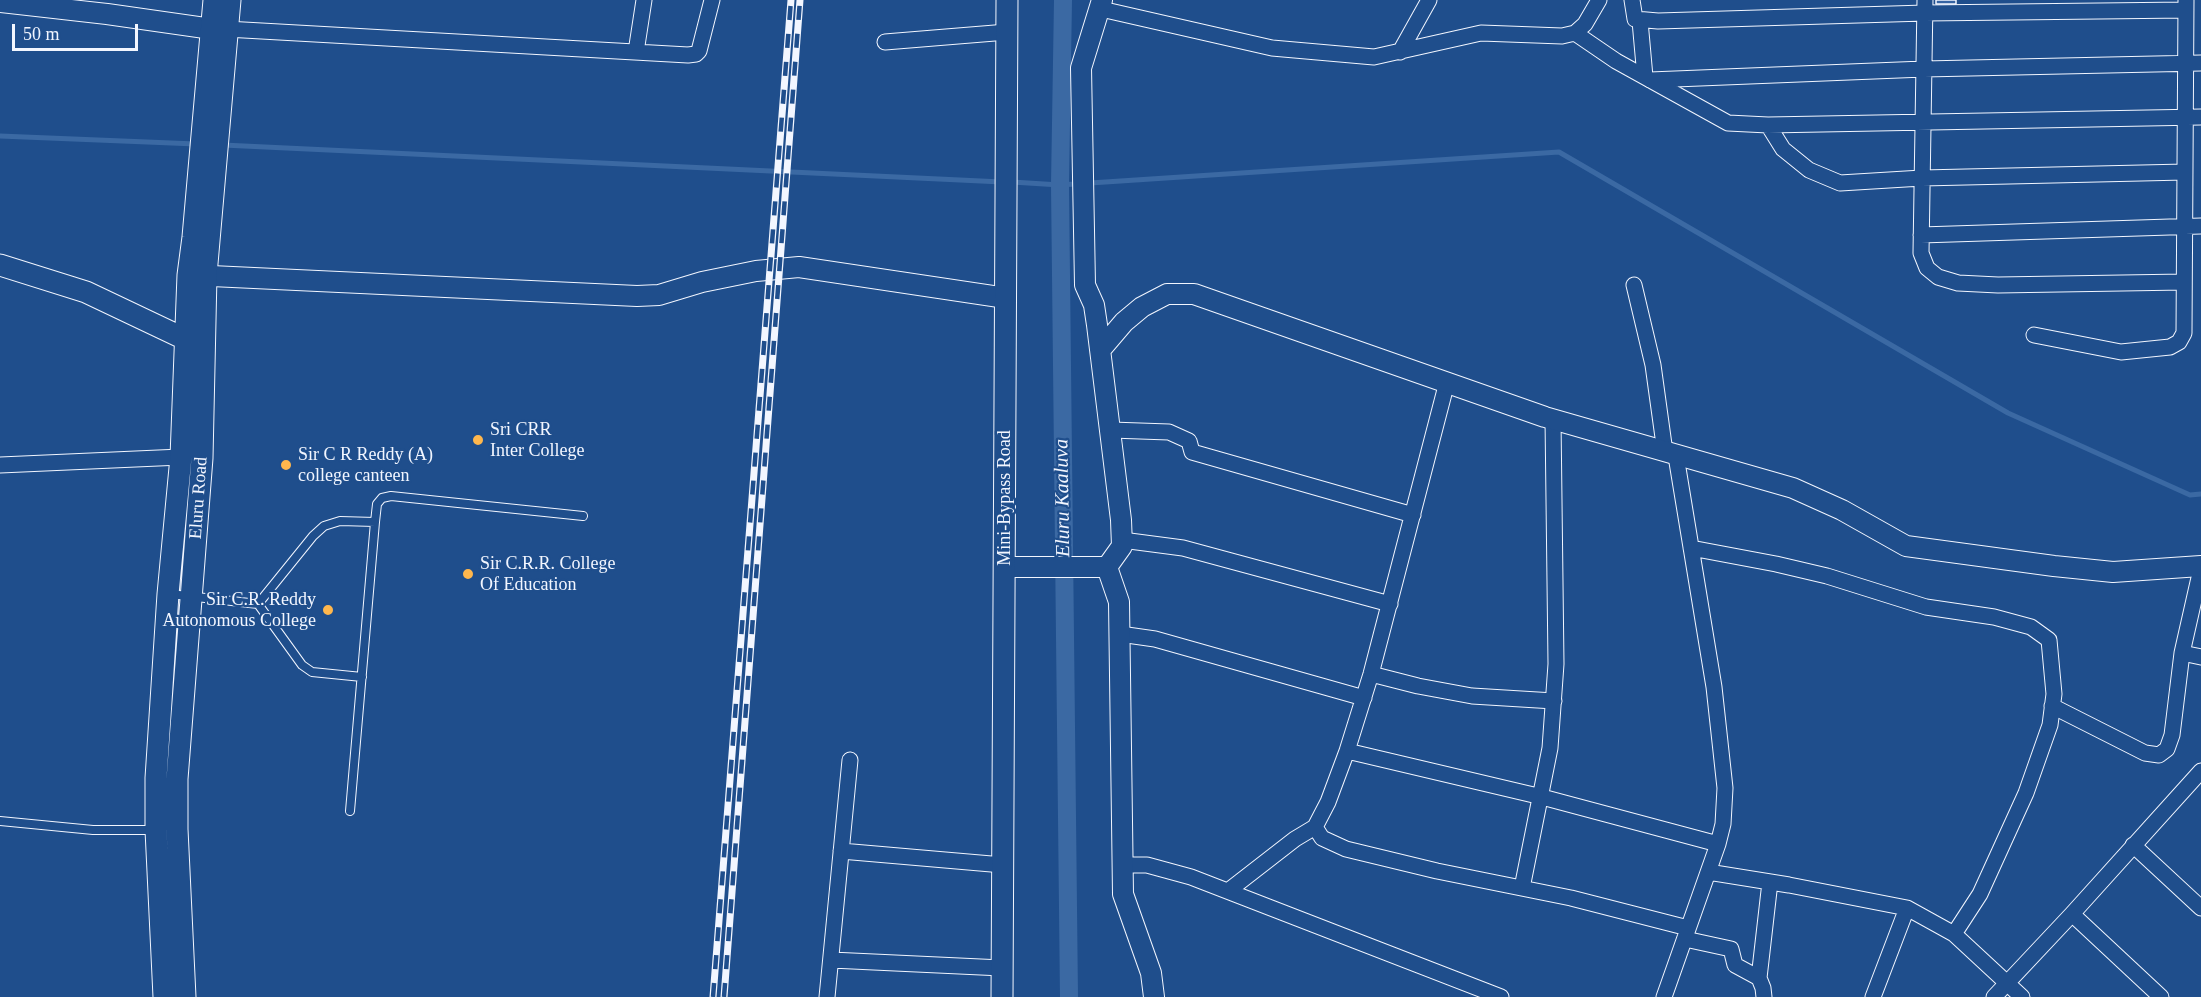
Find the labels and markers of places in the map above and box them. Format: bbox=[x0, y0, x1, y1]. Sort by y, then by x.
place label: Sri CRR Inter College bbox=[490, 419, 584, 462]
marker: Sri CRR Inter College bbox=[471, 433, 485, 447]
place label: Sir C R Reddy (A) college canteen bbox=[298, 444, 433, 486]
marker: Sir C R Reddy (A) college canteen bbox=[279, 458, 293, 472]
place label: Sir C.R.R. College Of Education bbox=[480, 553, 616, 596]
marker: Sir C.R.R. College Of Education bbox=[461, 567, 475, 581]
place label: Sir C.R. Reddy Autonomous College bbox=[163, 589, 316, 632]
marker: Sir C.R. Reddy Autonomous College bbox=[321, 603, 335, 617]

